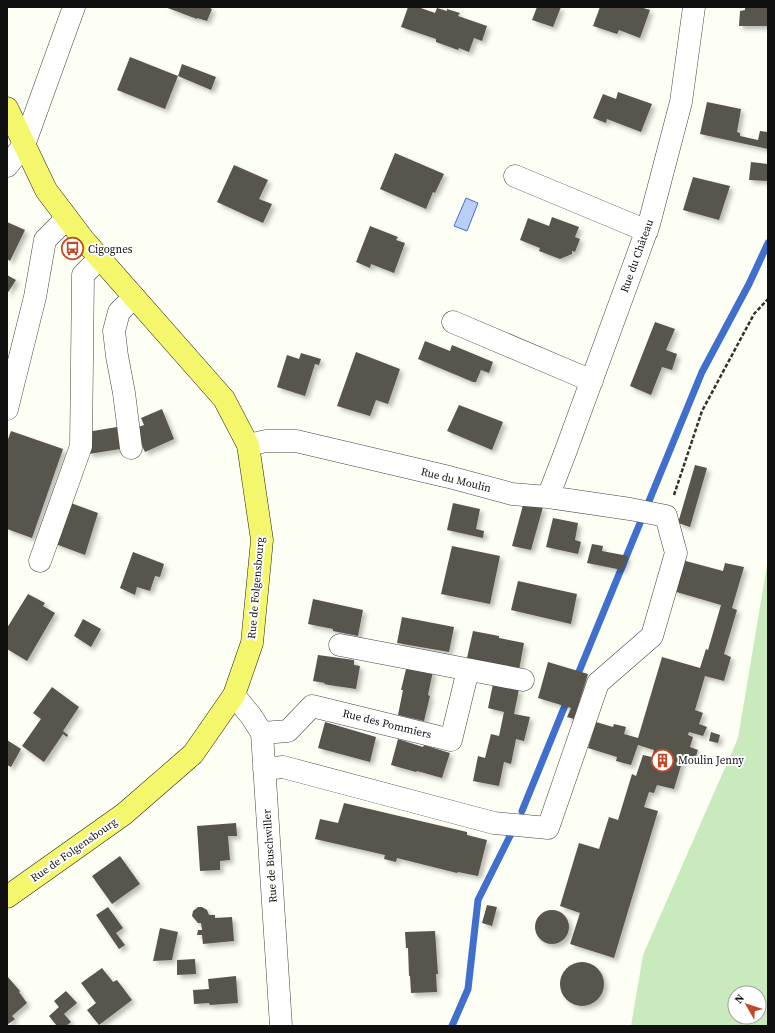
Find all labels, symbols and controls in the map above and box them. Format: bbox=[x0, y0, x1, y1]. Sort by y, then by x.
street label: Rue du Château bbox=[617, 217, 657, 295]
bus stop icon: Cigognes bbox=[59, 236, 85, 262]
place label: Cigognes bbox=[88, 242, 133, 257]
street label: Rue du Moulin bbox=[419, 464, 493, 496]
street label: Rue de Folgensbourg bbox=[244, 536, 268, 640]
street label: Rue des Pommiers bbox=[341, 706, 433, 742]
building icon: Moulin Jenny bbox=[649, 747, 675, 773]
place label: Moulin Jenny bbox=[678, 753, 744, 768]
street label: Rue de Buschwiller bbox=[259, 808, 281, 903]
street label: Rue de Folgensbourg bbox=[28, 814, 120, 886]
north arrow bbox=[727, 985, 767, 1025]
text: N bbox=[731, 991, 748, 1007]

